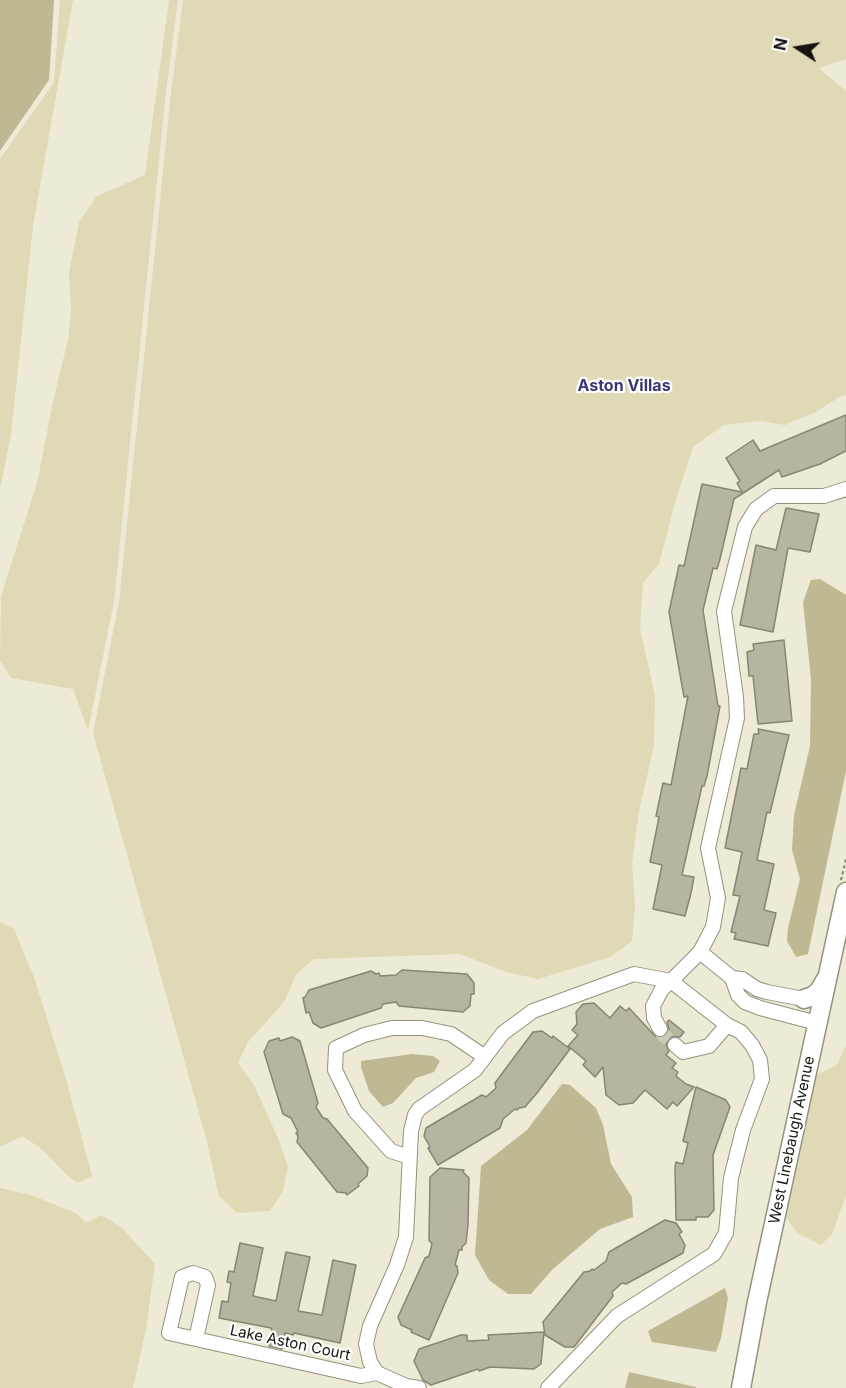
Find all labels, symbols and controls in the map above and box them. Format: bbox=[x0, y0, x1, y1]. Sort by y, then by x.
north arrow bbox=[768, 18, 828, 78]
text: N bbox=[769, 36, 791, 52]
district label: Aston Villas bbox=[577, 376, 671, 396]
street label: West Linebaugh Avenue bbox=[765, 1054, 819, 1226]
street label: Lake Aston Court bbox=[228, 1321, 352, 1365]

